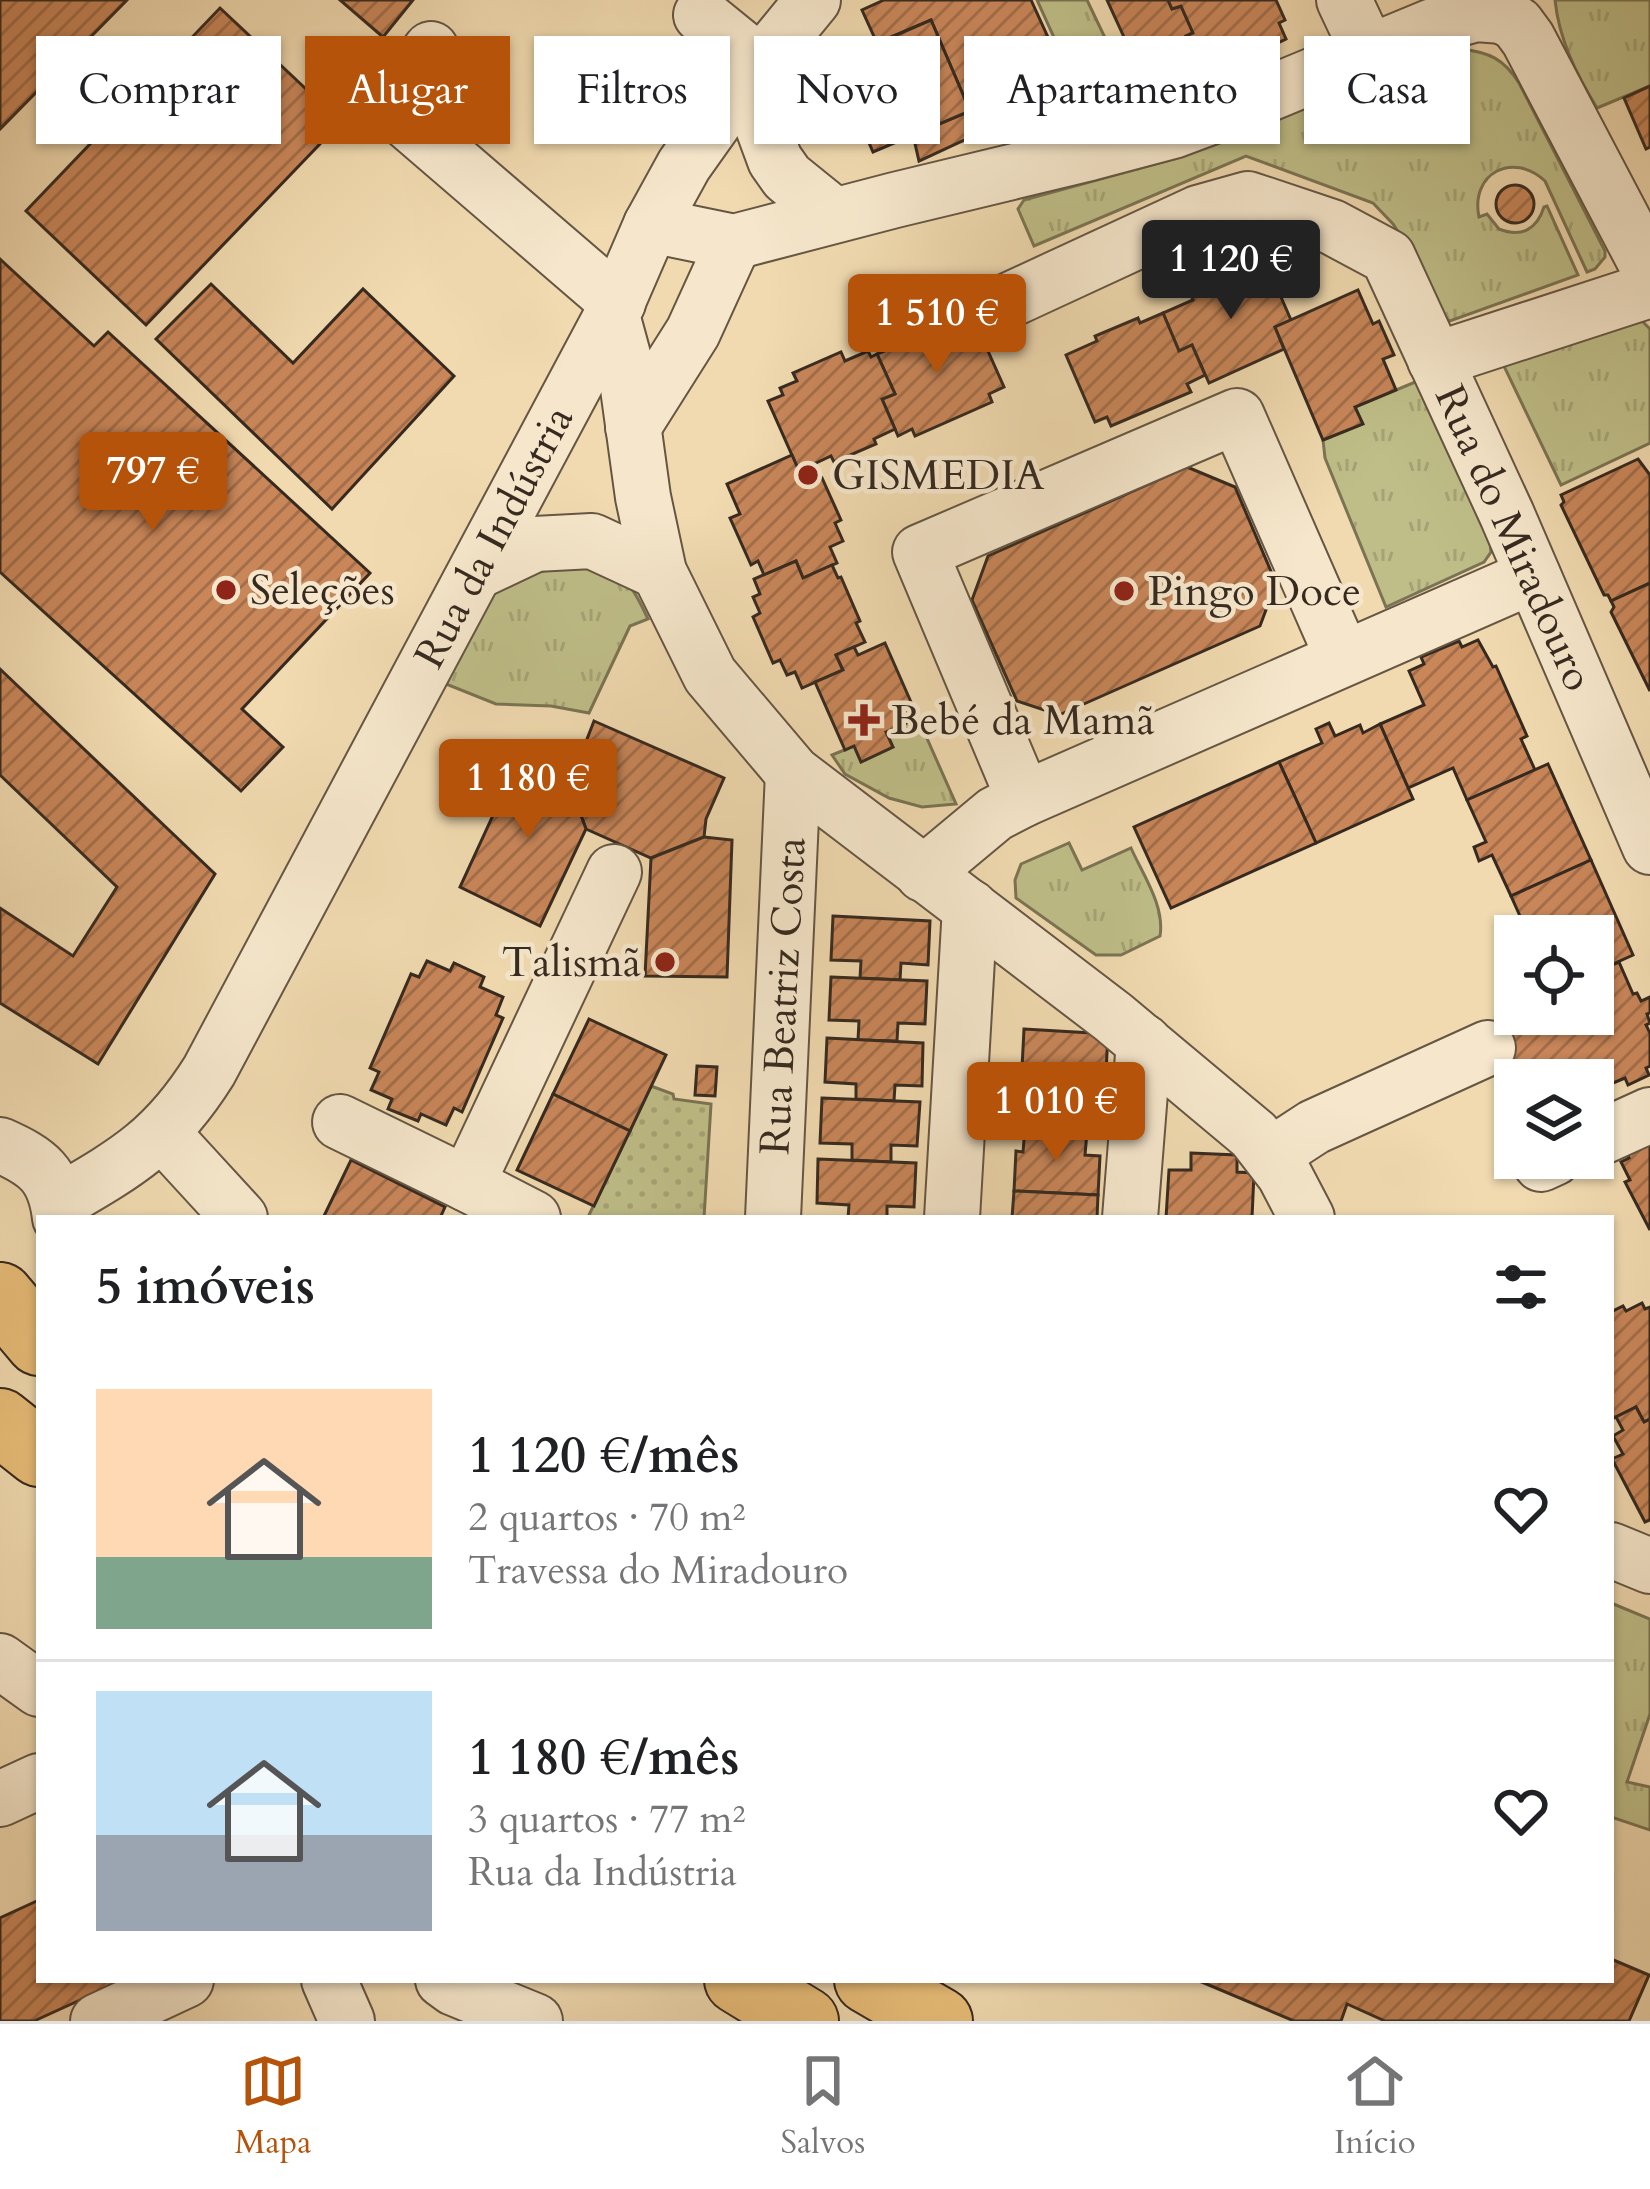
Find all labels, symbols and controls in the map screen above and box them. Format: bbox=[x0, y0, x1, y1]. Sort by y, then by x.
chip: Comprar bbox=[36, 36, 281, 144]
chip: Alugar bbox=[305, 36, 510, 144]
chip: Filtros bbox=[534, 36, 730, 144]
chip: Novo bbox=[754, 36, 940, 144]
chip: Apartamento bbox=[964, 36, 1280, 144]
chip: Casa bbox=[1304, 36, 1470, 144]
pin: 1 120 € bbox=[1120, 220, 1342, 322]
text: 1 120 € bbox=[1169, 232, 1293, 285]
pin: 1 510 € bbox=[826, 274, 1048, 376]
text: 1 510 € bbox=[875, 286, 999, 339]
street label: Rua do Miradouro bbox=[1421, 376, 1607, 700]
street label: Rua da Indústria bbox=[401, 396, 587, 678]
pin: 797 € bbox=[69, 432, 237, 534]
text: 797 € bbox=[106, 444, 200, 497]
place label: GISMEDIA bbox=[832, 447, 1045, 504]
marker: GISMEDIA bbox=[795, 462, 821, 488]
place label: Seleções bbox=[250, 562, 395, 619]
place label: Pingo Doce bbox=[1148, 563, 1361, 620]
marker: Seleções bbox=[213, 577, 239, 603]
marker: Pingo Doce bbox=[1111, 578, 1137, 604]
place label: Bebé da Mamã bbox=[891, 692, 1155, 749]
marker: Bebé da Mamã bbox=[848, 704, 880, 736]
pin: 1 180 € bbox=[417, 739, 639, 841]
text: 1 180 € bbox=[466, 751, 590, 804]
street label: Rua Beatriz Costa bbox=[746, 836, 820, 1156]
map controls bbox=[1494, 915, 1614, 1179]
button: locate bbox=[1494, 915, 1614, 1035]
place label: Talismã bbox=[502, 934, 641, 991]
marker: Talismã bbox=[652, 949, 678, 975]
button: layers bbox=[1494, 1059, 1614, 1179]
pin: 1 010 € bbox=[945, 1062, 1167, 1164]
text: 1 010 € bbox=[994, 1074, 1118, 1127]
text: 5 imóveis bbox=[96, 1252, 315, 1322]
icon: filters bbox=[1488, 1254, 1554, 1320]
text: 1 120 €/mês bbox=[468, 1421, 739, 1491]
icon: home bbox=[192, 1437, 336, 1581]
icon: heart bbox=[1488, 1476, 1554, 1542]
text: 2 quartos · 70 m² bbox=[468, 1491, 746, 1544]
text: Travessa do Miradouro bbox=[468, 1544, 848, 1597]
text: 1 180 €/mês bbox=[468, 1723, 739, 1793]
icon: home bbox=[192, 1739, 336, 1883]
icon: heart bbox=[1488, 1778, 1554, 1844]
text: 3 quartos · 77 m² bbox=[468, 1793, 746, 1846]
text: Rua da Indústria bbox=[468, 1846, 737, 1899]
tab: Mapa bbox=[234, 2048, 312, 2165]
tab: Salvos bbox=[780, 2048, 865, 2165]
tab: Início bbox=[1334, 2048, 1416, 2165]

